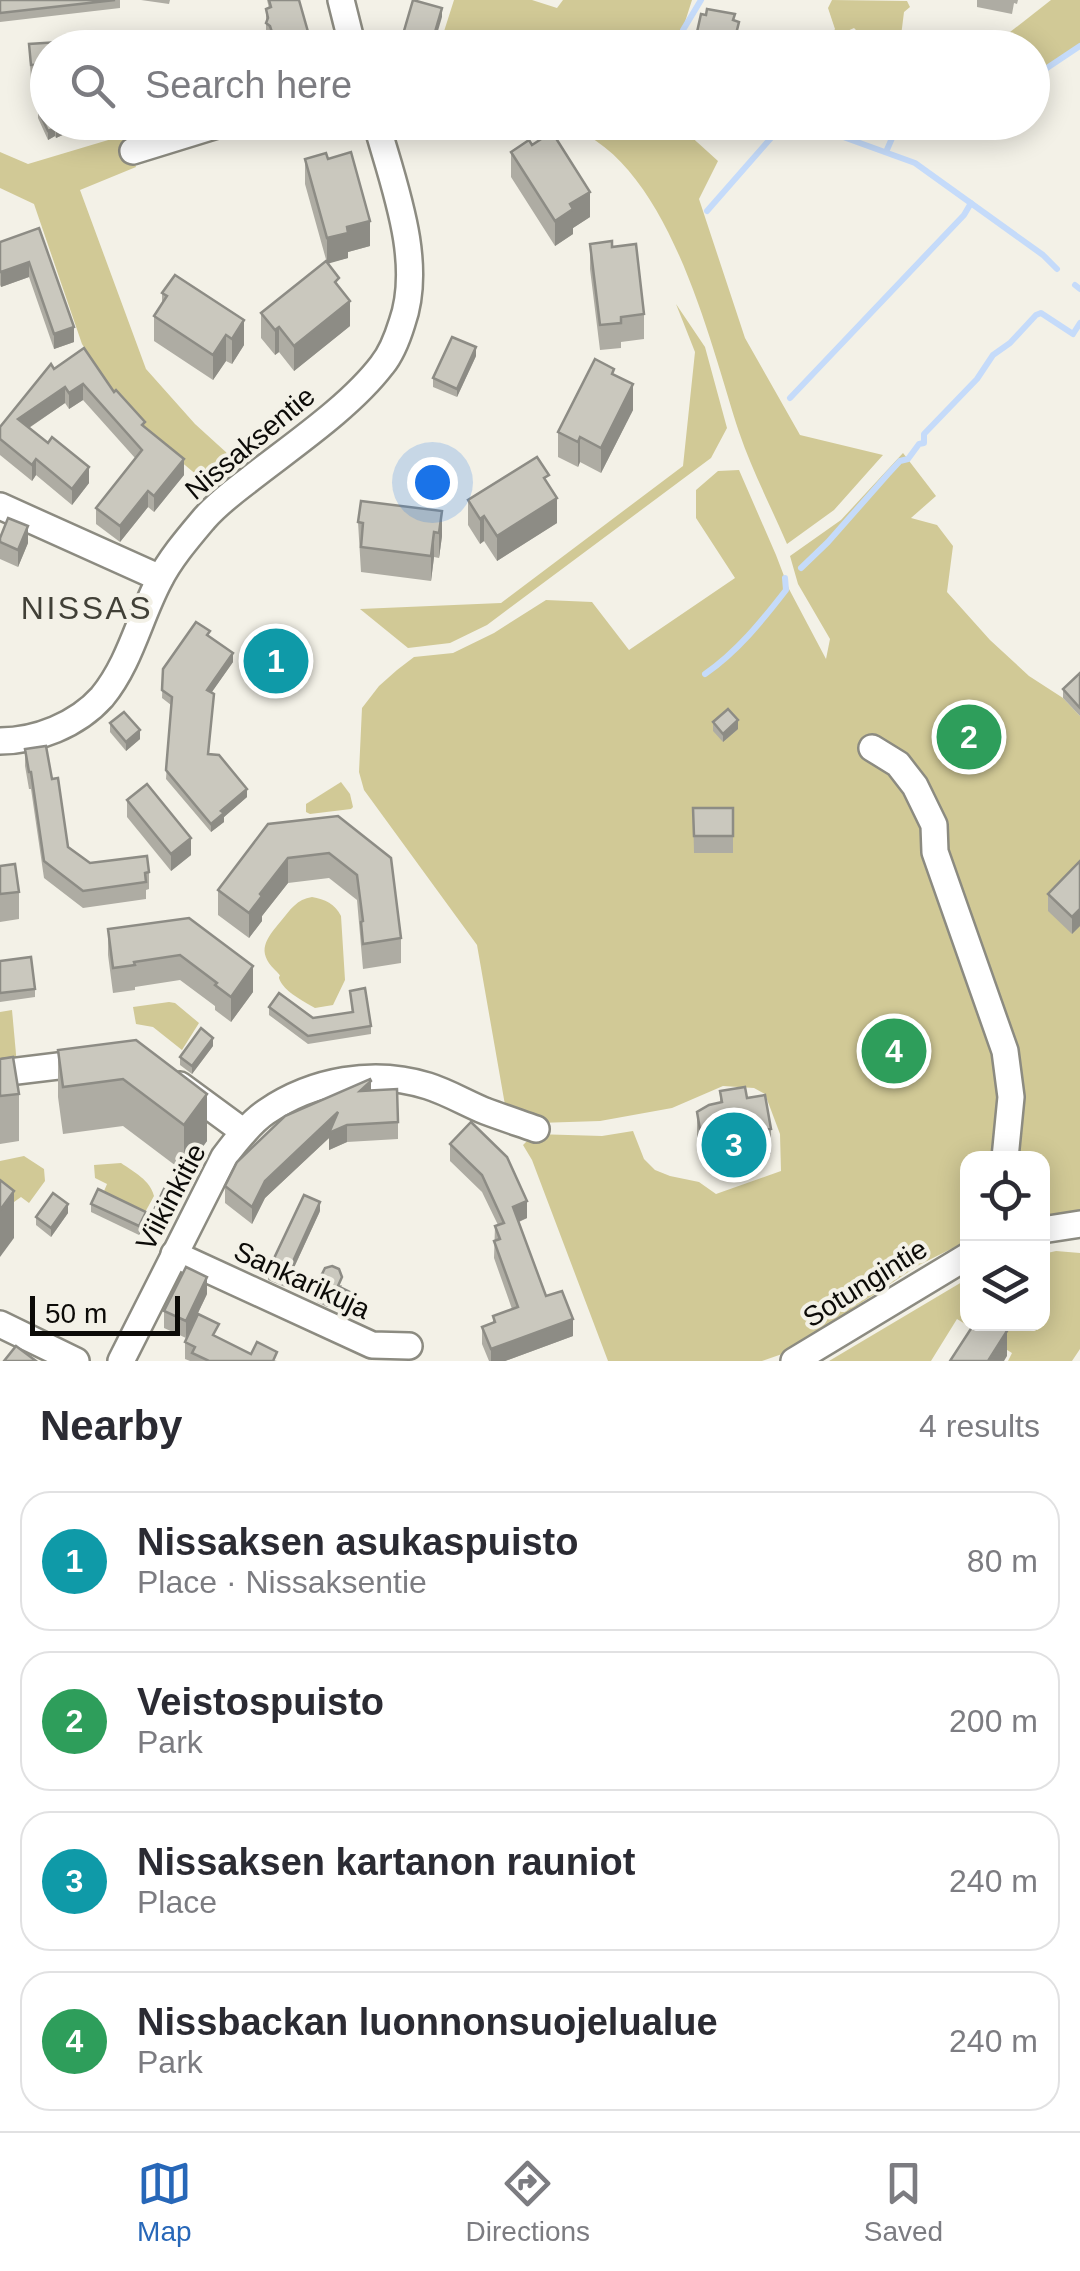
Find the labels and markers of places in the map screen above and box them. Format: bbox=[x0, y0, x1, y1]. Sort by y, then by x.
pin: 1 bbox=[244, 624, 308, 698]
pin: 2 bbox=[936, 700, 1002, 774]
pin: 4 bbox=[862, 1014, 926, 1088]
pin: 3 bbox=[702, 1108, 766, 1182]

